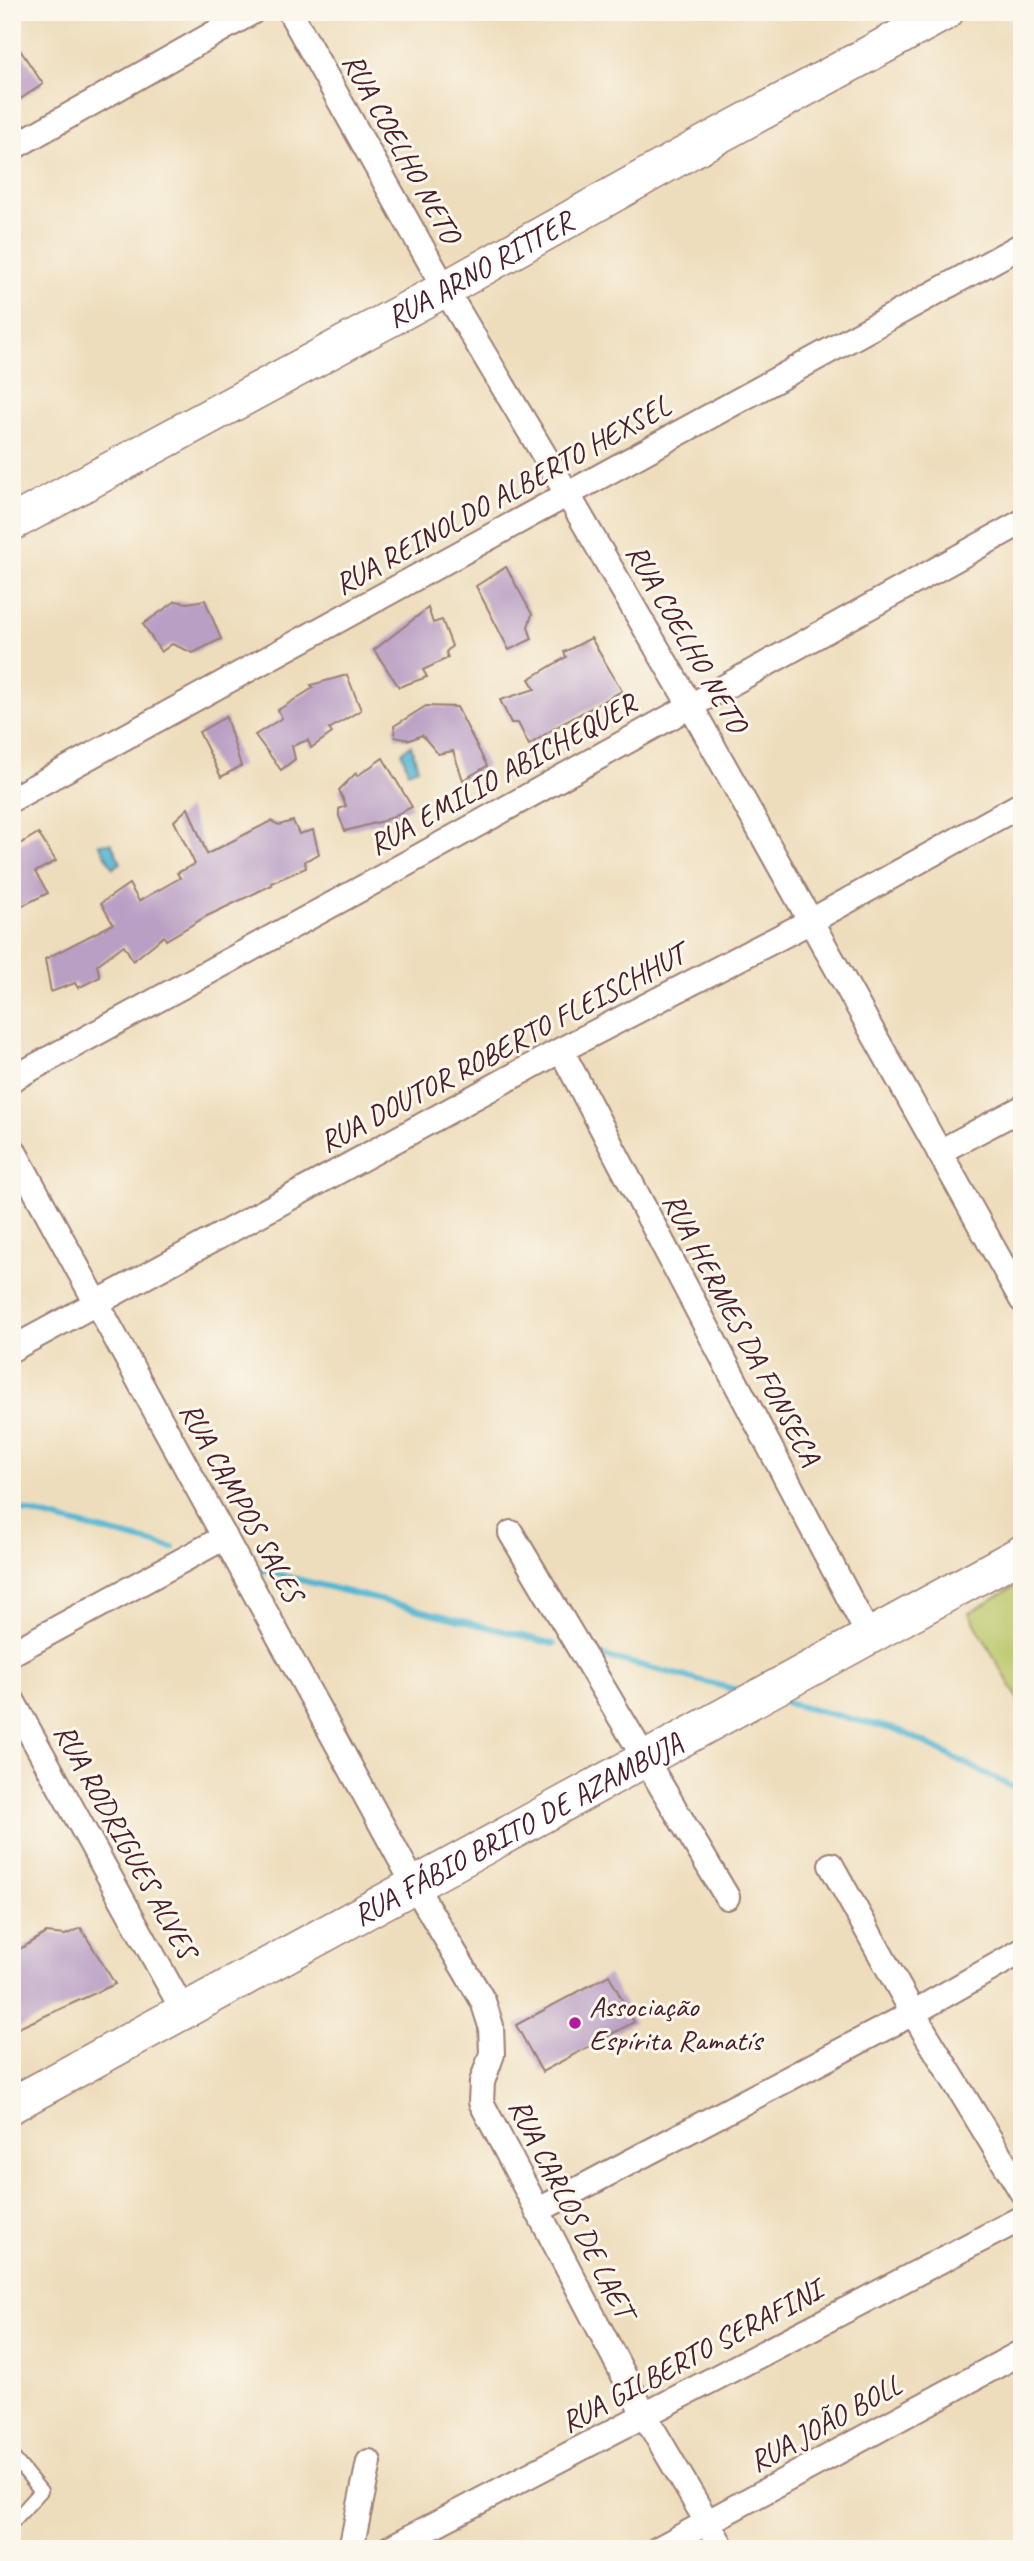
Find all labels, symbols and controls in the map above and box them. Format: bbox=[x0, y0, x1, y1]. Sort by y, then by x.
street label: RUA COELHO NETO bbox=[334, 46, 471, 252]
street label: RUA ARNO RITTER bbox=[380, 200, 583, 336]
street label: RUA REINOLDO ALBERTO HEXSEL bbox=[327, 386, 678, 603]
street label: RUA COELHO NETO bbox=[618, 537, 758, 742]
street label: RUA EMILIO ABICHEQUER bbox=[362, 683, 645, 863]
street label: RUA DOUTOR ROBERTO FLEISCHHUT bbox=[313, 932, 698, 1161]
street label: RUA HERMES DA FONSECA bbox=[654, 1186, 830, 1472]
street label: RUA CAMPOS SALES bbox=[171, 1396, 314, 1611]
street label: RUA RODRIGUES ALVES bbox=[46, 1717, 208, 1969]
street label: RUA FÁBIO BRITO DE AZAMBUJA bbox=[346, 1723, 690, 1934]
place label: Associação Espírita Ramatís bbox=[589, 1987, 764, 2059]
marker: Associação Espírita Ramatís bbox=[567, 2015, 583, 2031]
street label: RUA CARLOS DE LAET bbox=[500, 2092, 647, 2330]
street label: RUA GILBERTO SERAFINI bbox=[554, 2268, 833, 2441]
street label: RUA JOÃO BOLL bbox=[742, 2365, 909, 2480]

